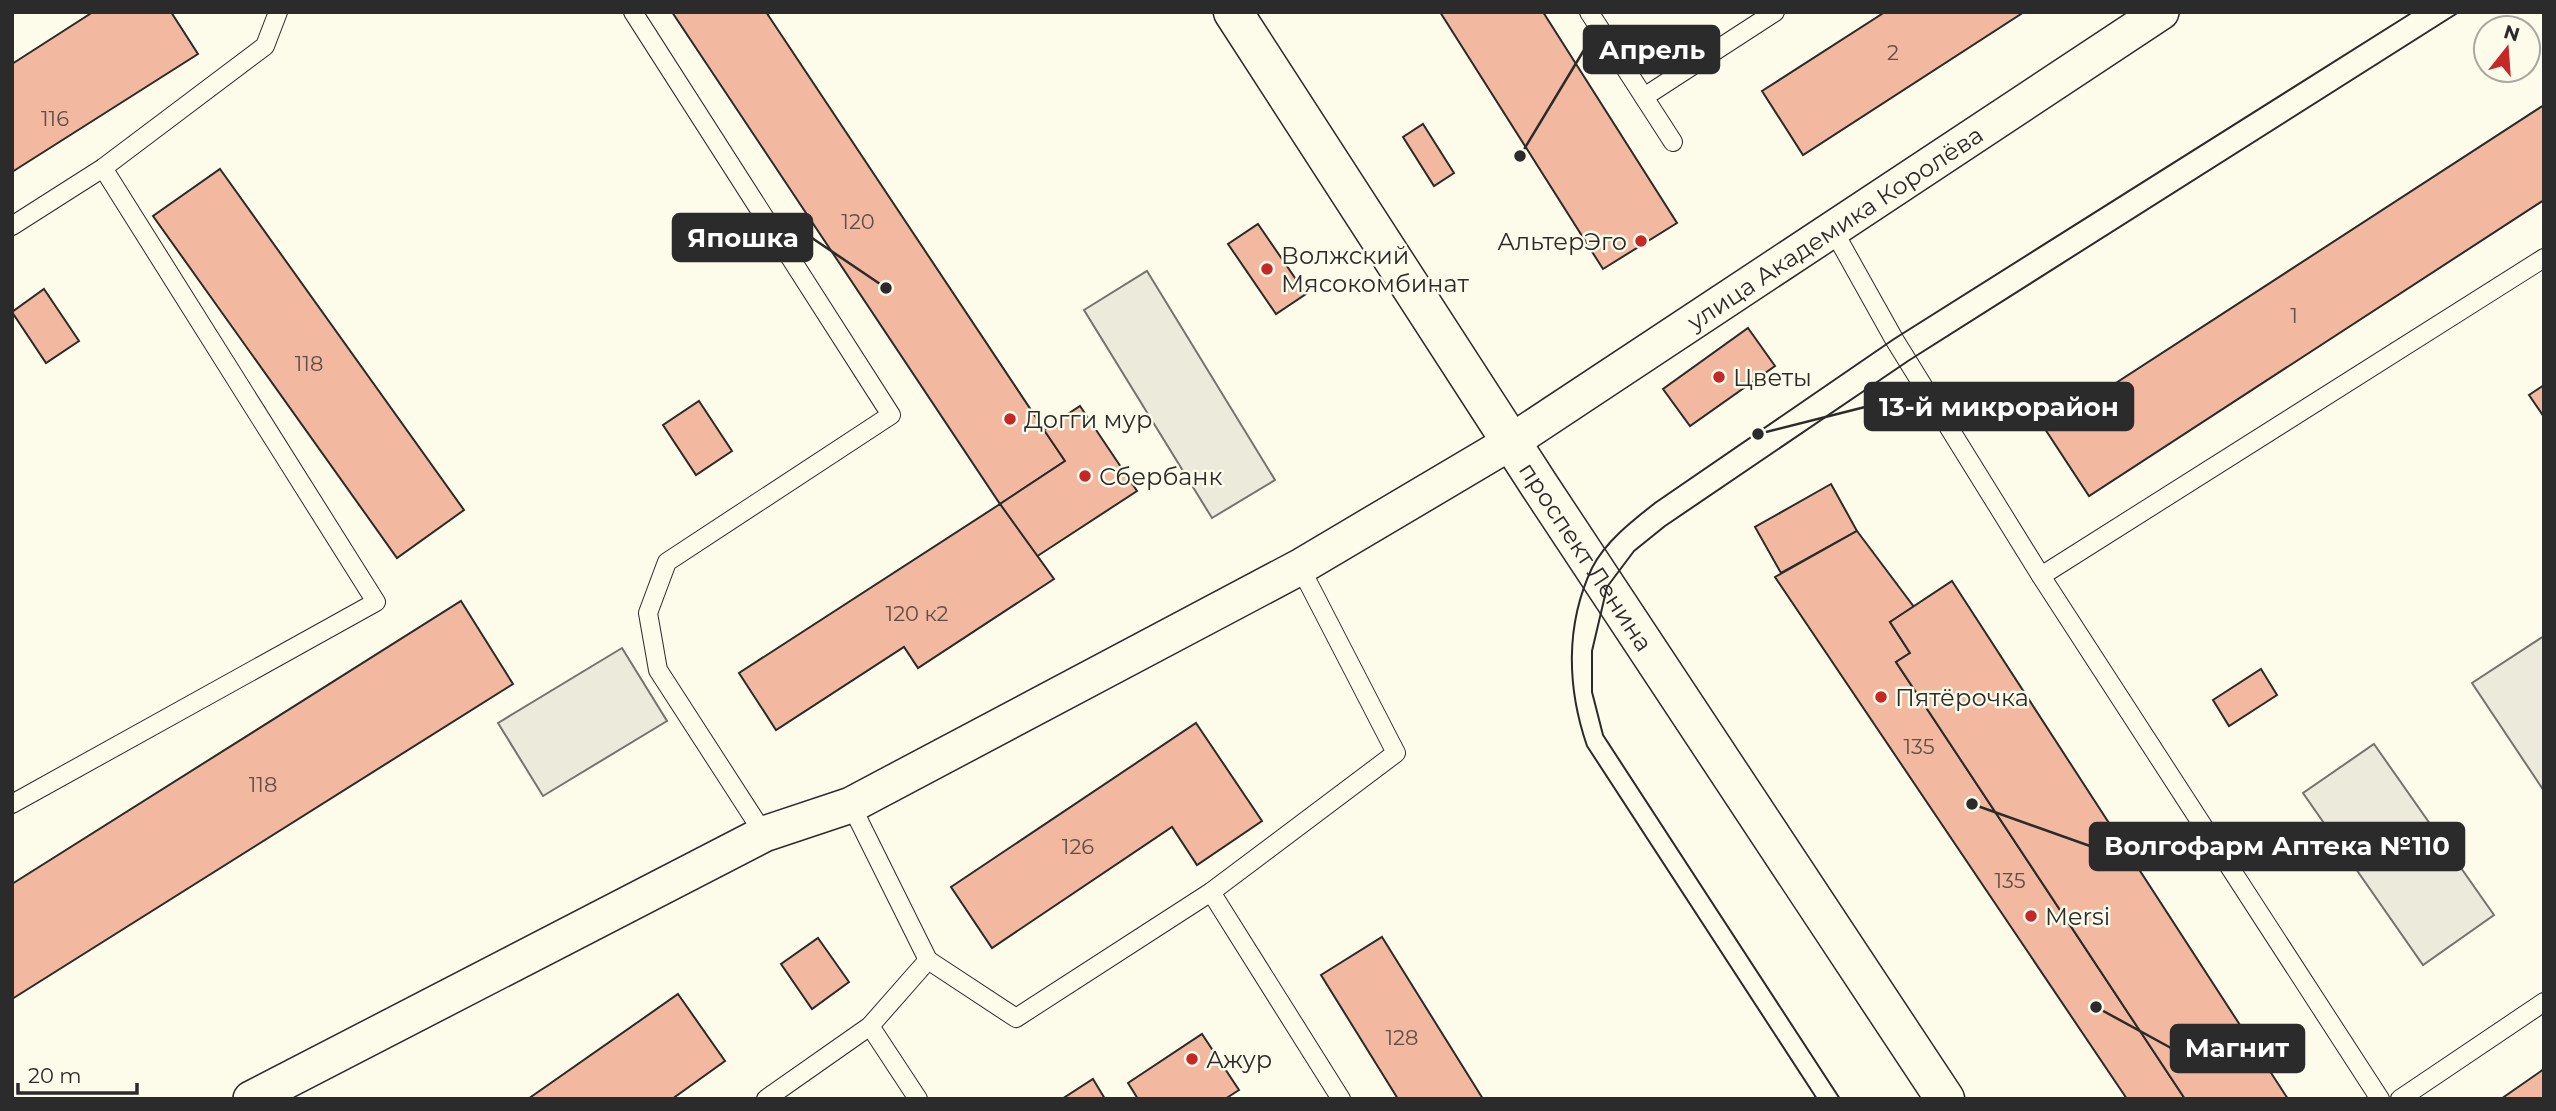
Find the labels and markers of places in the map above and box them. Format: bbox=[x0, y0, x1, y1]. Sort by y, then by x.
callout: Апрель bbox=[1584, 26, 1719, 73]
callout: Япошка bbox=[673, 214, 812, 261]
place label: АльтерЭго bbox=[1497, 227, 1627, 256]
marker: АльтерЭго bbox=[1633, 233, 1649, 249]
place label: Волжский Мясокомбинат bbox=[1281, 241, 1469, 298]
marker: Волжский Мясокомбинат bbox=[1259, 261, 1275, 277]
place label: Цветы bbox=[1733, 363, 1812, 392]
marker: Цветы bbox=[1711, 369, 1727, 385]
callout: 13-й микрорайон bbox=[1865, 383, 2133, 430]
place label: Догги мур bbox=[1024, 405, 1152, 434]
marker: Догги мур bbox=[1002, 411, 1018, 427]
place label: Сбербанк bbox=[1099, 462, 1222, 491]
marker: Сбербанк bbox=[1077, 468, 1093, 484]
place label: Пятёрочка bbox=[1895, 683, 2029, 712]
marker: Пятёрочка bbox=[1873, 689, 1889, 705]
callout: Волгофарм Аптека №110 bbox=[2090, 823, 2464, 870]
place label: Mersi bbox=[2045, 902, 2110, 931]
marker: Mersi bbox=[2023, 908, 2039, 924]
callout: Магнит bbox=[2171, 1025, 2304, 1072]
place label: Ажур bbox=[1206, 1045, 1272, 1074]
marker: Ажур bbox=[1184, 1051, 1200, 1067]

